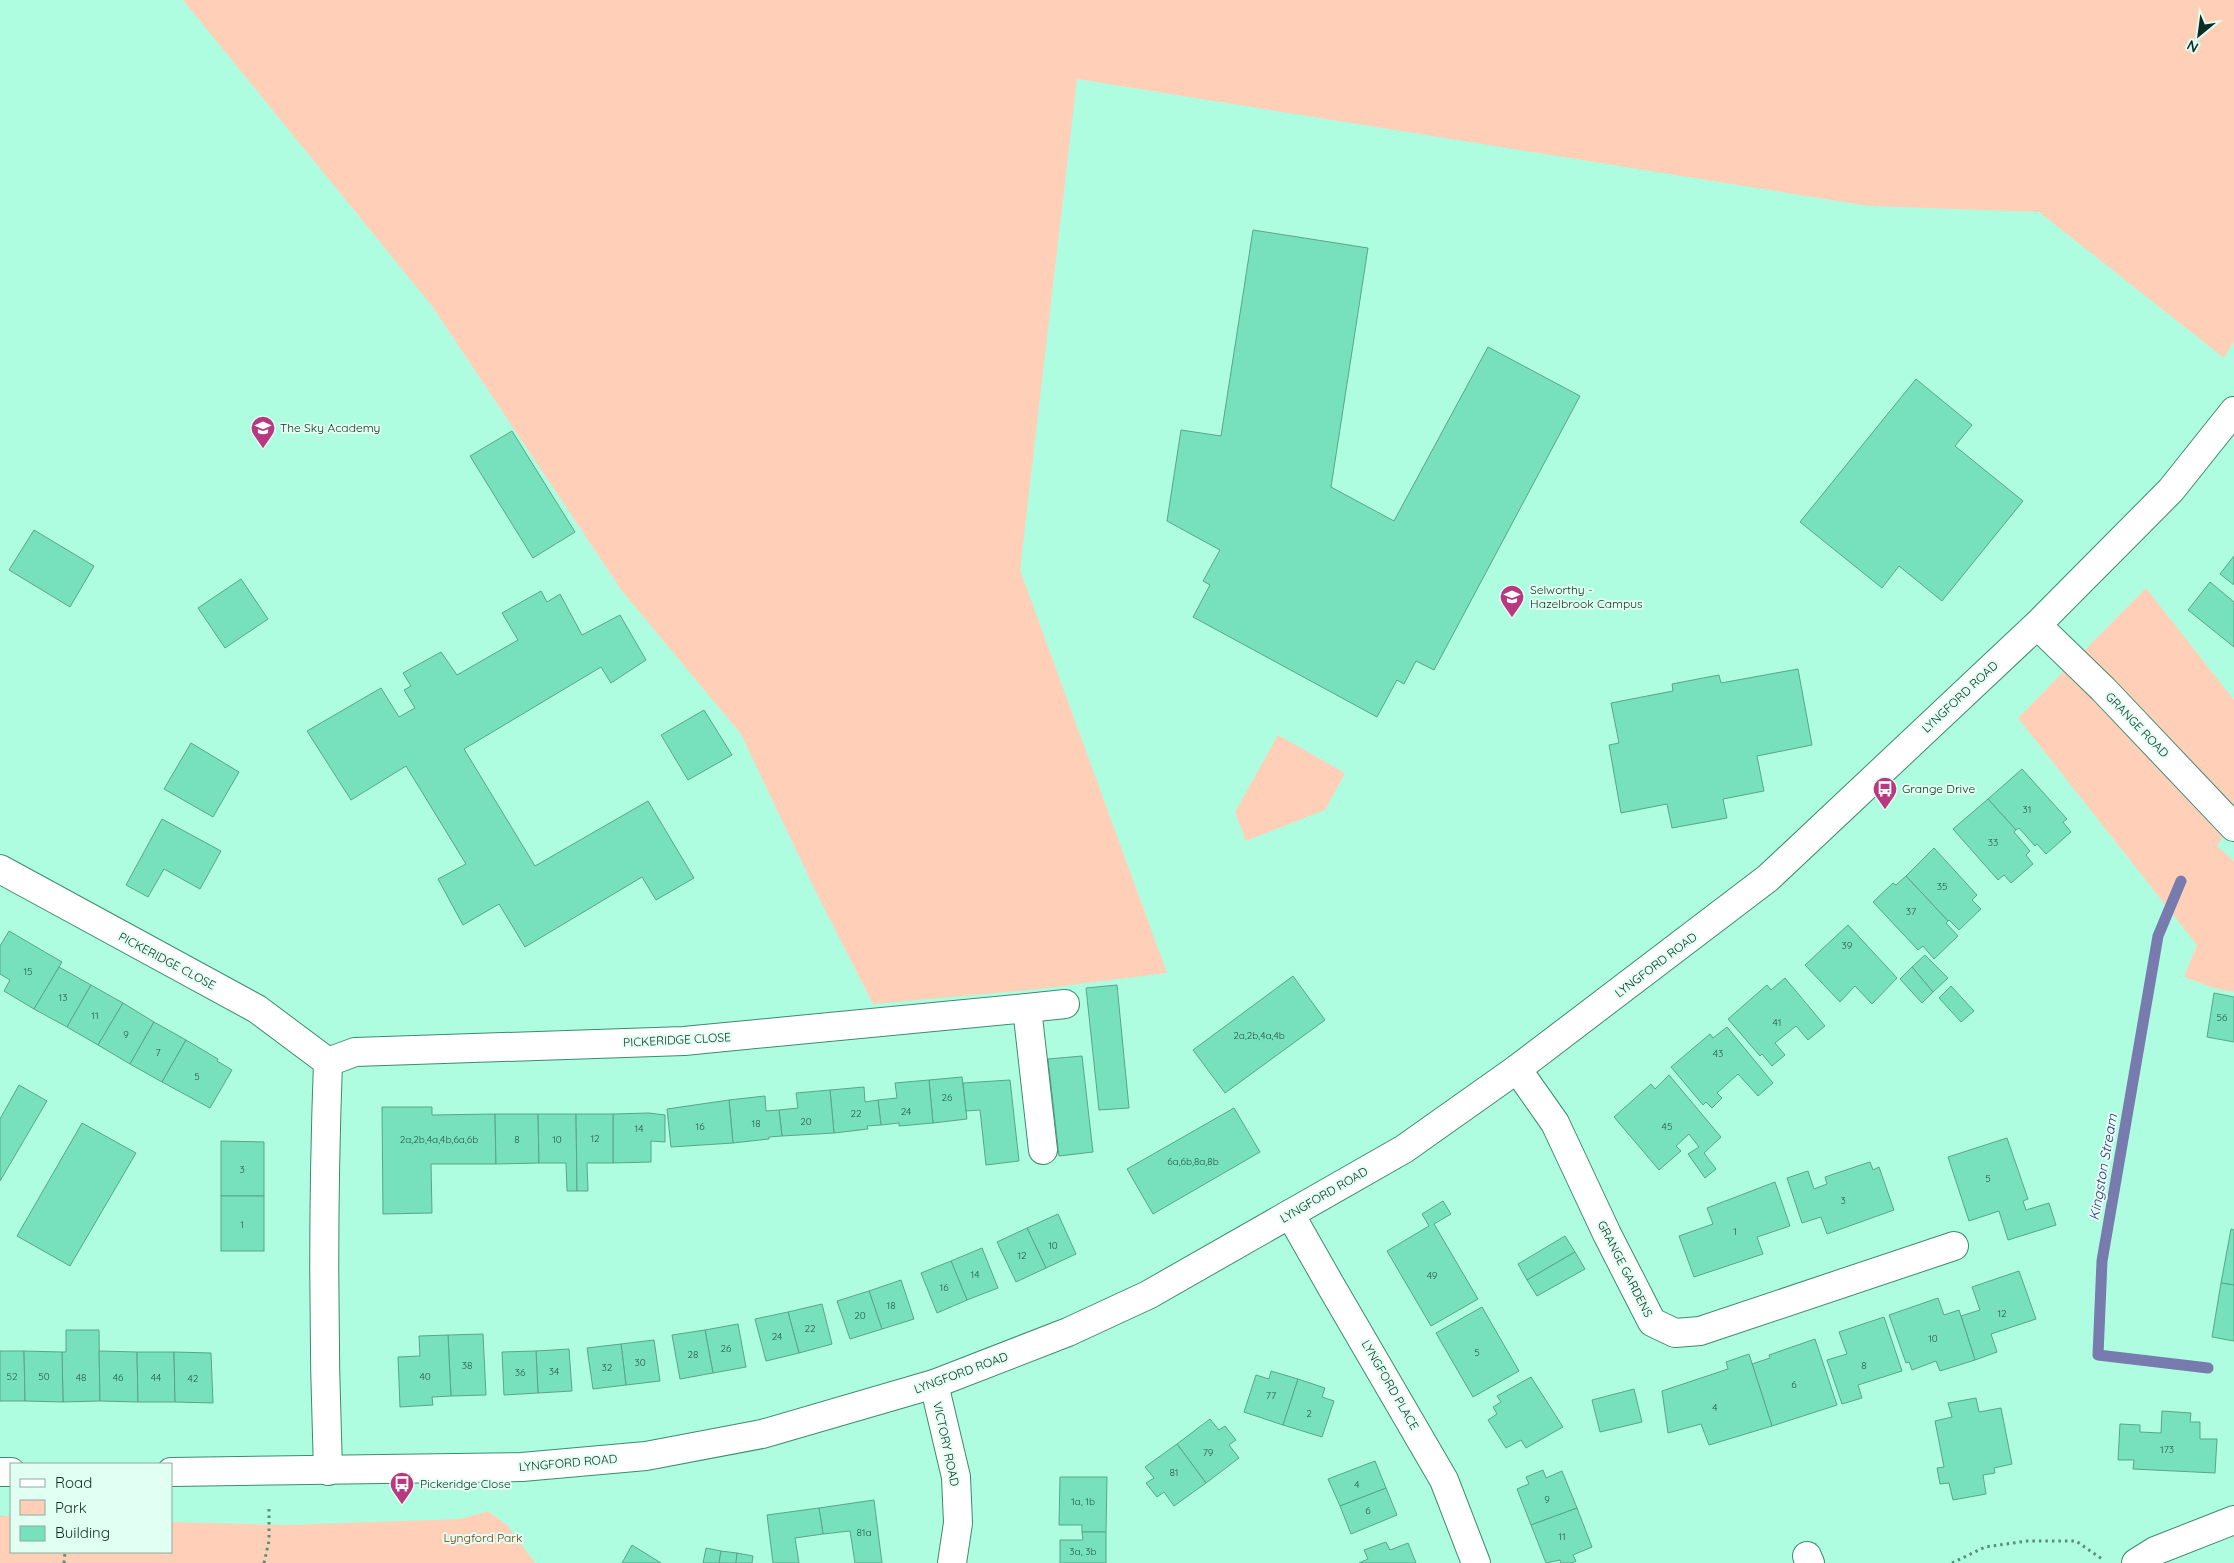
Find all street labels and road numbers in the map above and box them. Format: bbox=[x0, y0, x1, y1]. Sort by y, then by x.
street label: LYNGFORD ROAD bbox=[1918, 657, 2001, 736]
street label: GRANGE ROAD bbox=[2103, 689, 2172, 761]
street label: PICKERIDGE CLOSE bbox=[116, 929, 219, 993]
street label: LYNGFORD ROAD bbox=[1612, 929, 1700, 1000]
street label: PICKERIDGE CLOSE bbox=[623, 1029, 731, 1050]
street label: LYNGFORD ROAD bbox=[1277, 1163, 1371, 1226]
street label: GRANGE GARDENS bbox=[1595, 1218, 1656, 1320]
street label: LYNGFORD PLACE bbox=[1359, 1337, 1422, 1432]
street label: LYNGFORD ROAD bbox=[912, 1348, 1010, 1396]
street label: VICTORY ROAD bbox=[930, 1400, 963, 1488]
street label: LYNGFORD ROAD bbox=[518, 1451, 618, 1474]

